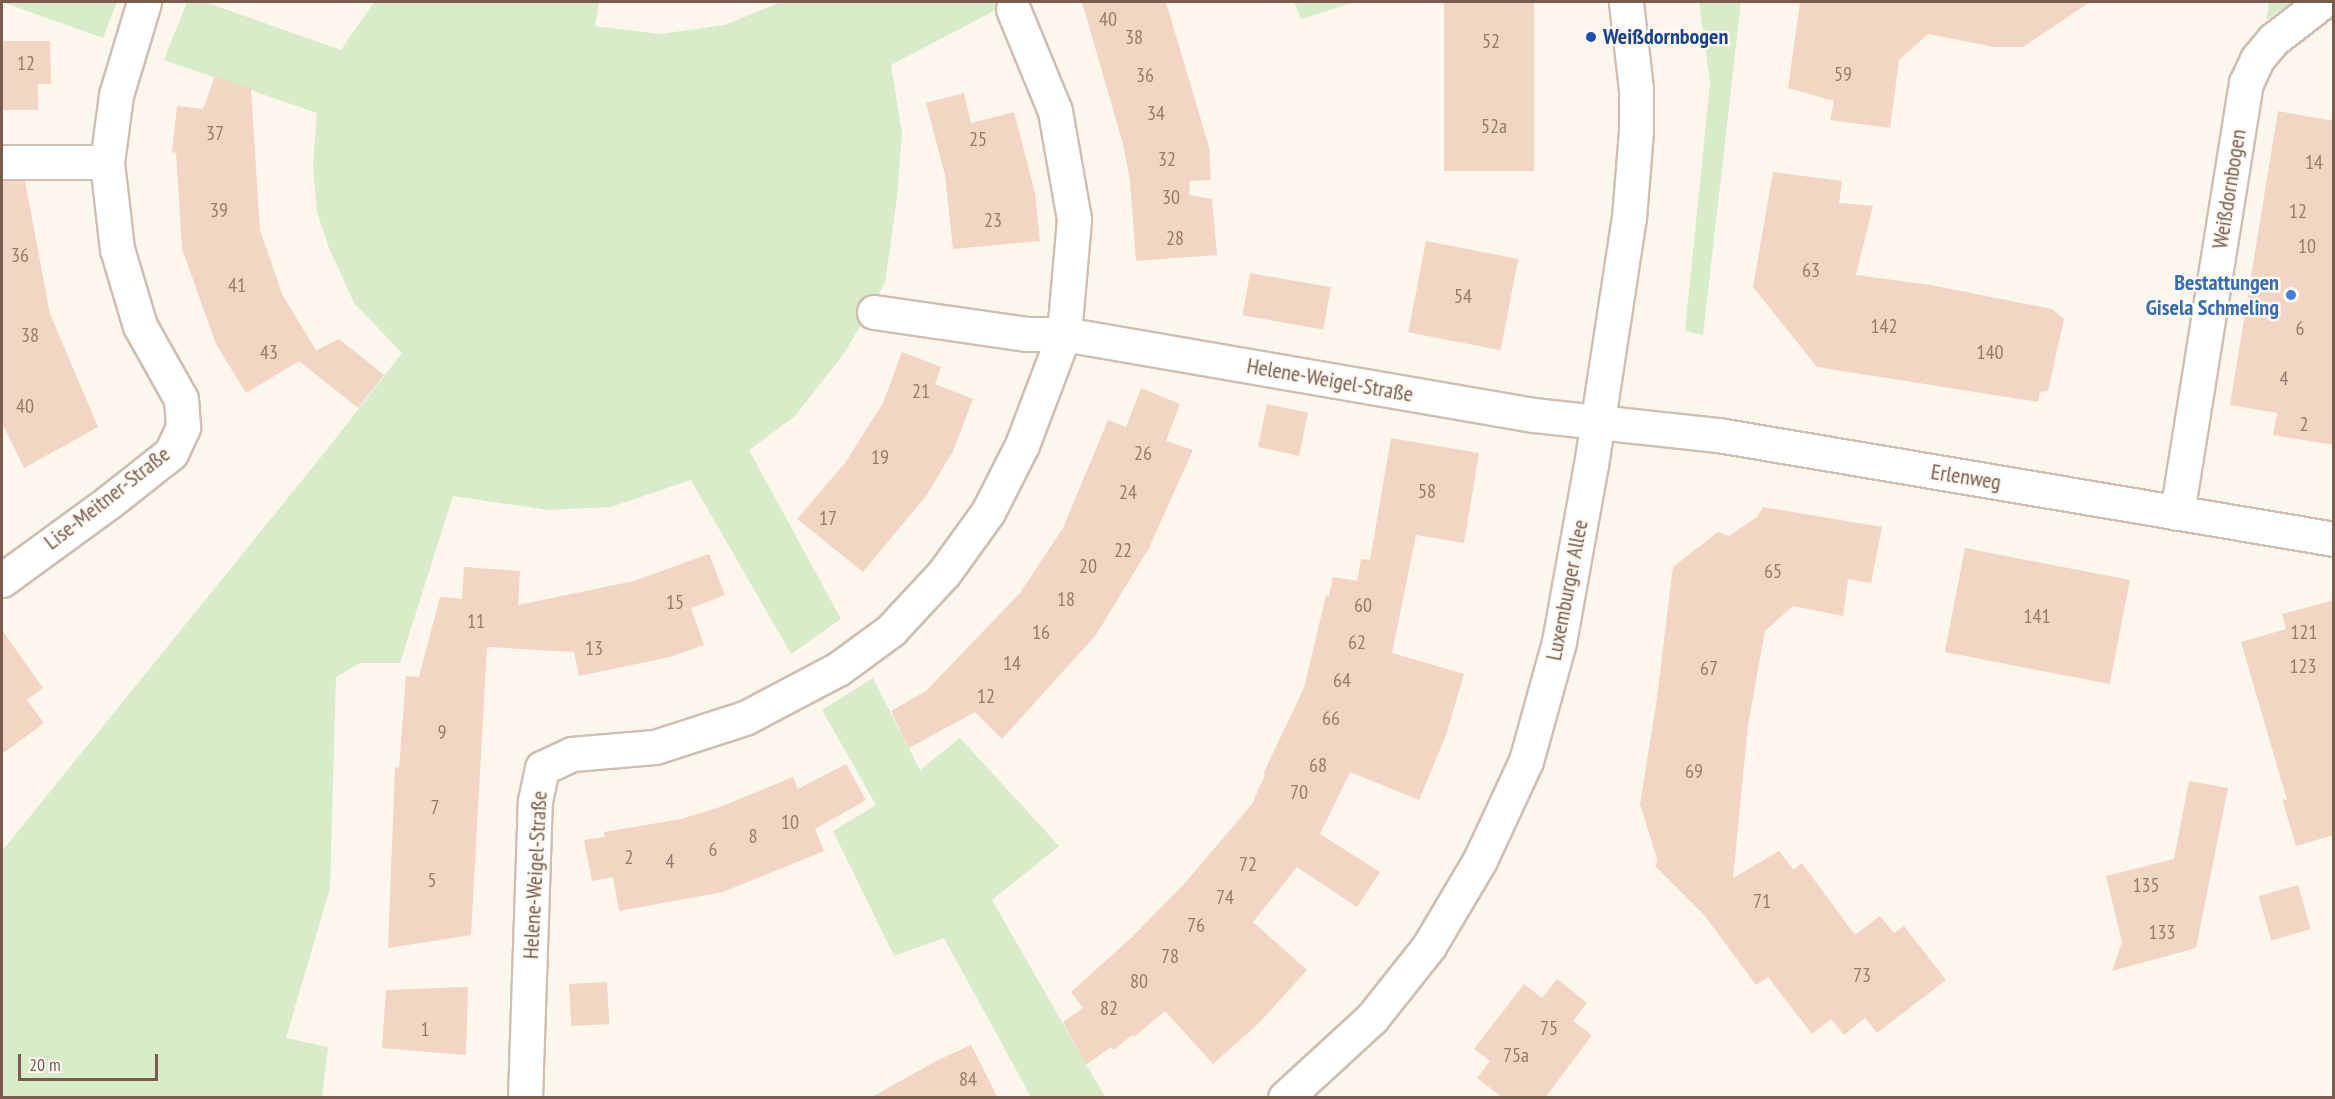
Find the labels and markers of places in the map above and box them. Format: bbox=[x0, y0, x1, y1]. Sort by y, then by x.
place label: Weißdornbogen bbox=[1603, 24, 1728, 50]
marker: Weißdornbogen bbox=[1584, 30, 1598, 44]
place label: Bestattungen Gisela Schmeling bbox=[2146, 269, 2279, 320]
marker: Bestattungen Gisela Schmeling bbox=[2284, 288, 2298, 302]

